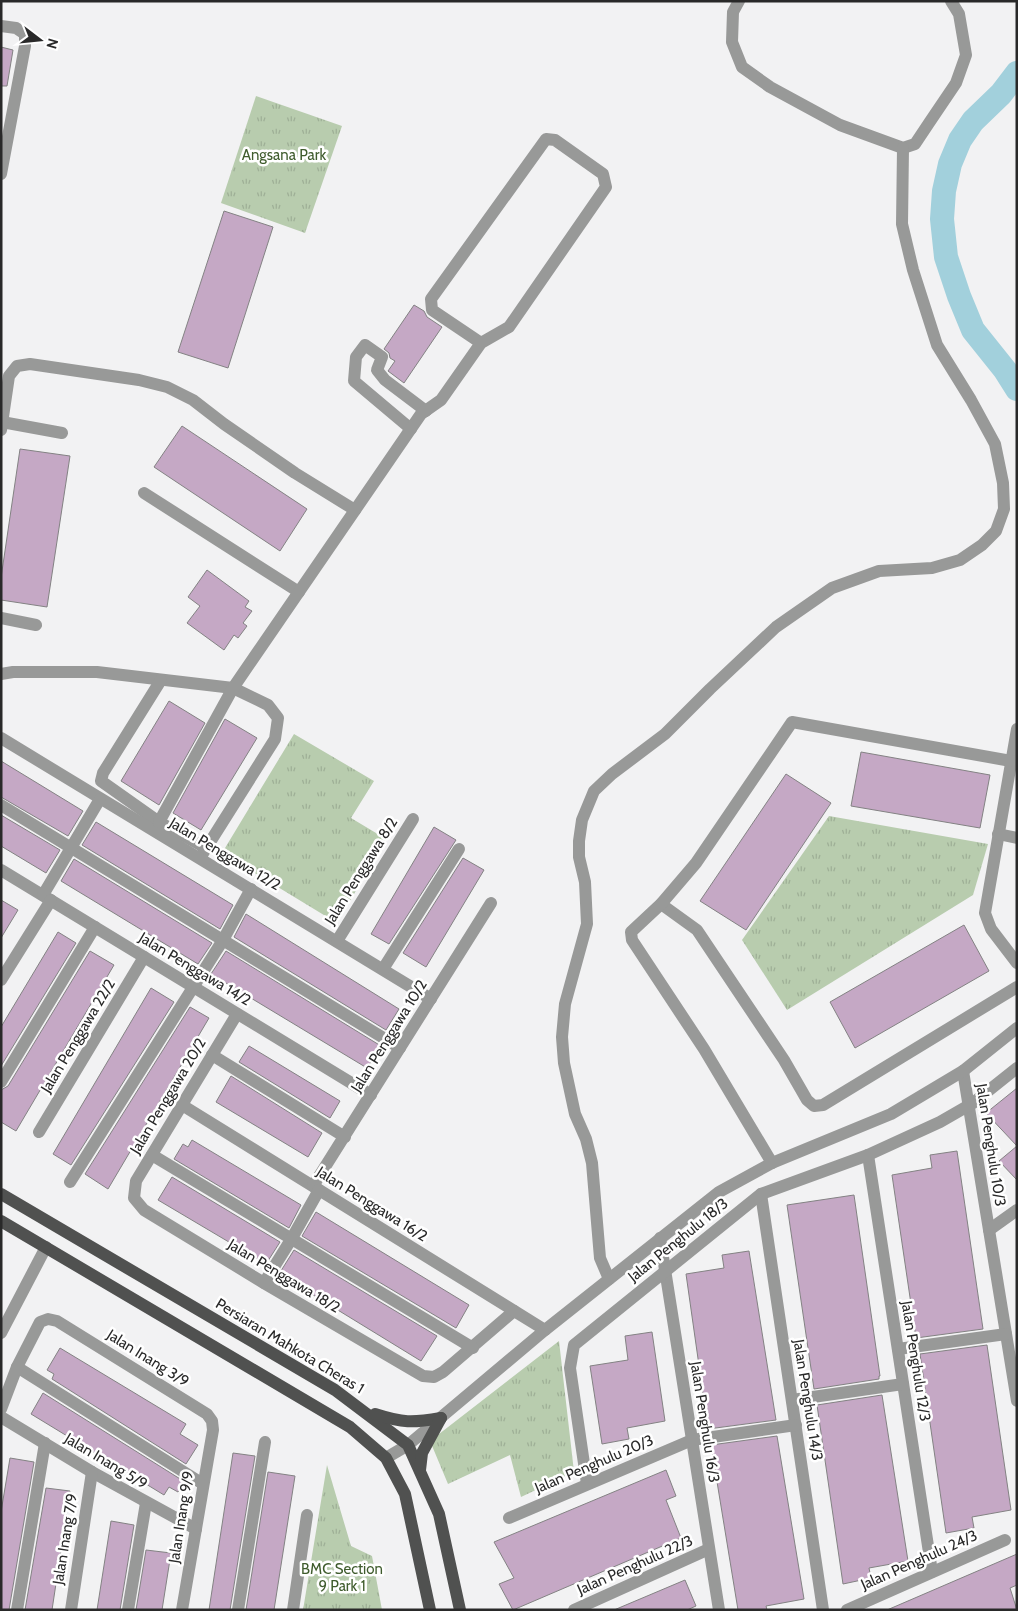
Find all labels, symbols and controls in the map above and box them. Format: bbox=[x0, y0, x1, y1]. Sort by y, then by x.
north arrow bbox=[15, 15, 65, 65]
text: N bbox=[42, 36, 63, 51]
park label: Angsana Park bbox=[242, 146, 327, 164]
street label: Jalan Penggawa 12/2 bbox=[165, 813, 284, 894]
street label: Jalan Penggawa 8/2 bbox=[320, 814, 401, 929]
street label: Jalan Penggawa 14/2 bbox=[135, 928, 254, 1010]
street label: Jalan Penggawa 22/2 bbox=[36, 976, 119, 1097]
street label: Jalan Penggawa 10/2 bbox=[347, 976, 431, 1096]
street label: Jalan Penggawa 20/2 bbox=[126, 1035, 210, 1158]
street label: Jalan Penghulu 10/3 bbox=[972, 1081, 1010, 1208]
street label: Jalan Penggawa 16/2 bbox=[312, 1162, 431, 1245]
street label: Jalan Penghulu 18/3 bbox=[624, 1194, 731, 1286]
street label: Jalan Penggawa 18/2 bbox=[224, 1235, 344, 1317]
street label: Persiaran Mahkota Cheras 1 bbox=[213, 1295, 367, 1397]
street label: Jalan Penghulu 12/3 bbox=[897, 1298, 934, 1423]
street label: Jalan Inang 3/9 bbox=[103, 1325, 192, 1390]
street label: Jalan Penghulu 14/3 bbox=[789, 1337, 826, 1462]
street label: Jalan Penghulu 16/3 bbox=[686, 1359, 723, 1484]
street label: Jalan Inang 5/9 bbox=[60, 1429, 151, 1493]
street label: Jalan Penghulu 20/3 bbox=[531, 1431, 656, 1498]
street label: Jalan Inang 9/9 bbox=[165, 1470, 197, 1565]
street label: Jalan Inang 7/9 bbox=[49, 1492, 81, 1587]
street label: Jalan Penghulu 24/3 bbox=[857, 1526, 980, 1594]
street label: Jalan Penghulu 22/3 bbox=[573, 1531, 696, 1599]
park label: BMC Section 9 Park 1 bbox=[301, 1560, 383, 1595]

